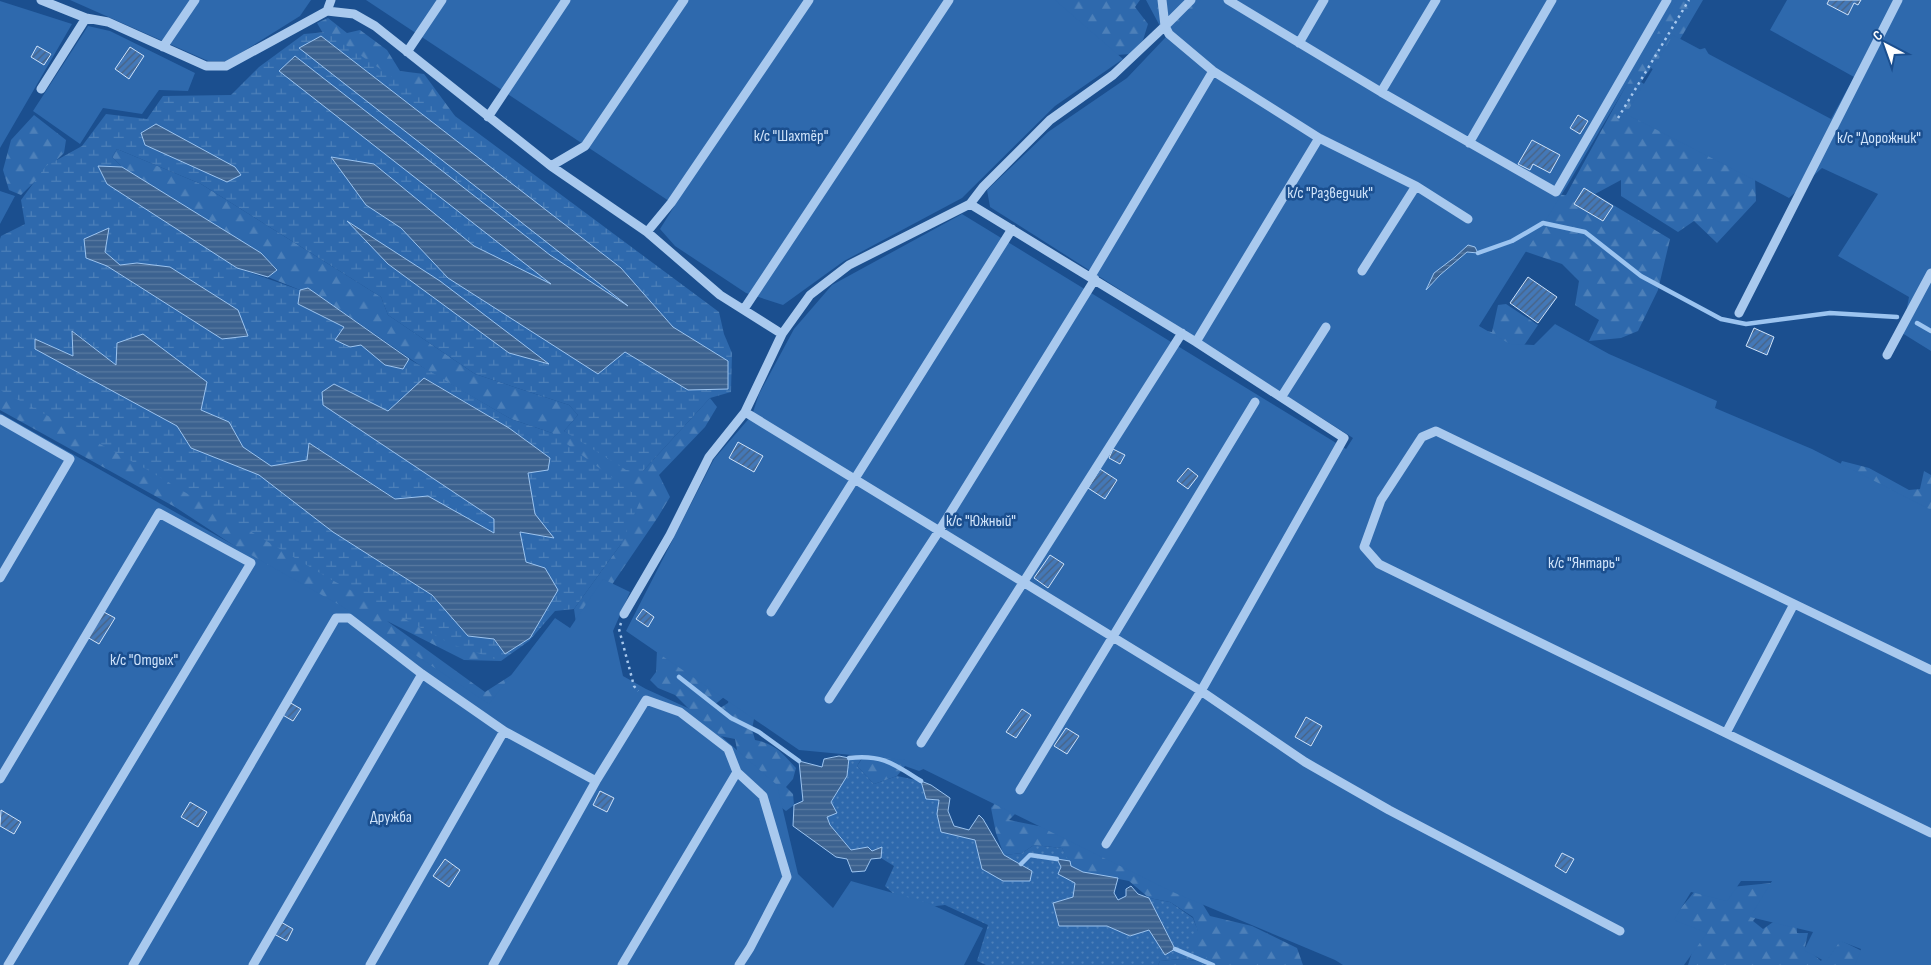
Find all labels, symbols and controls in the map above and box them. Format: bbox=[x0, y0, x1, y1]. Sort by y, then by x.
north arrow bbox=[1861, 20, 1911, 70]
text: С bbox=[1870, 27, 1886, 44]
park label: к/с "Шахтёр" bbox=[754, 127, 828, 146]
park label: к/с "Дорожник" bbox=[1837, 129, 1921, 148]
park label: к/с "Разведчик" bbox=[1287, 184, 1373, 203]
park label: к/с "Южный" bbox=[946, 512, 1016, 531]
park label: к/с "Янтарь" bbox=[1548, 554, 1620, 573]
park label: к/с "Отдых" bbox=[110, 651, 178, 670]
park label: Дружба bbox=[370, 808, 412, 827]

